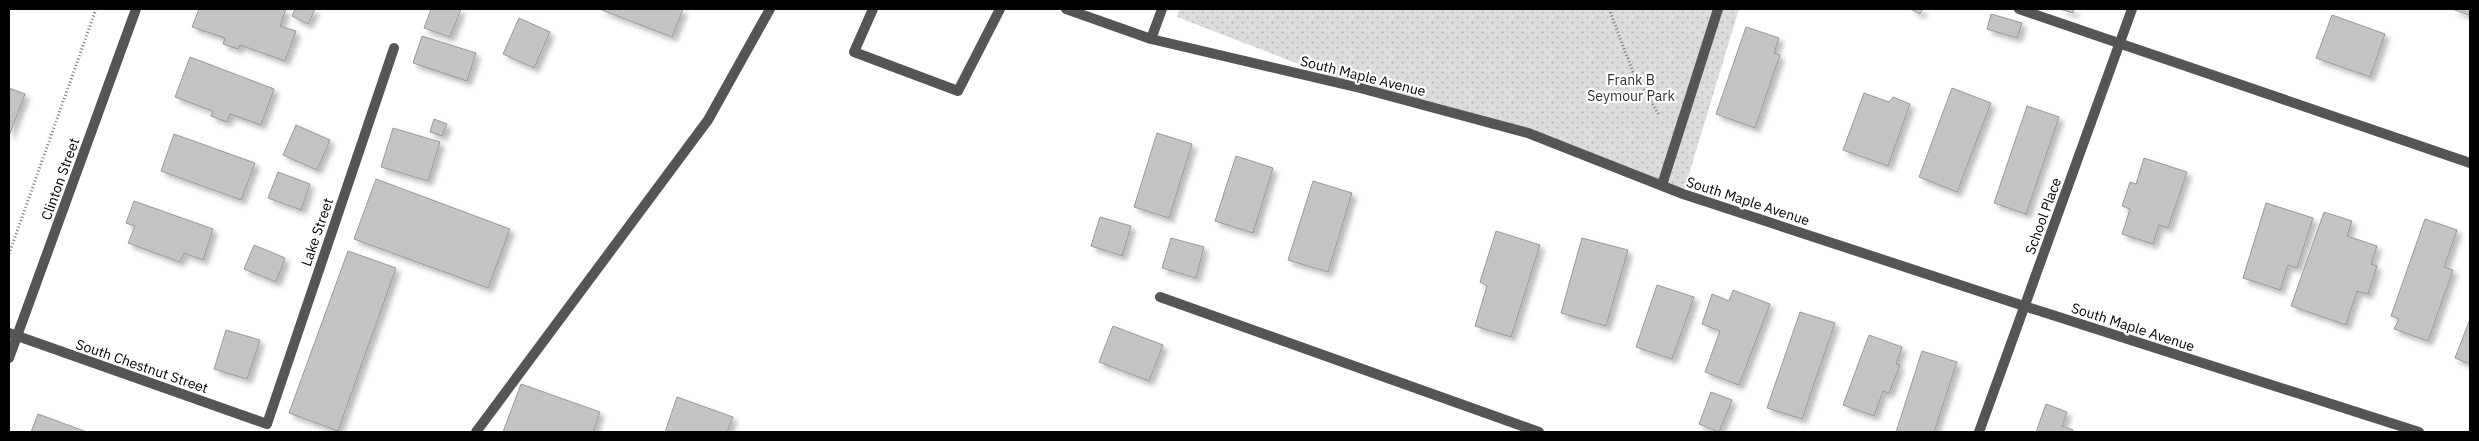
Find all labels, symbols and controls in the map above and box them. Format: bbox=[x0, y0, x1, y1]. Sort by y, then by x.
street label: South Maple Avenue bbox=[1298, 52, 1428, 100]
park label: Frank B Seymour Park bbox=[1587, 71, 1675, 105]
street label: Clinton Street bbox=[37, 135, 83, 223]
street label: South Maple Avenue bbox=[1684, 173, 1812, 230]
street label: School Place bbox=[2021, 175, 2065, 257]
street label: Lake Street bbox=[297, 195, 337, 269]
street label: South Maple Avenue bbox=[2069, 299, 2197, 356]
street label: South Chestnut Street bbox=[74, 335, 211, 397]

